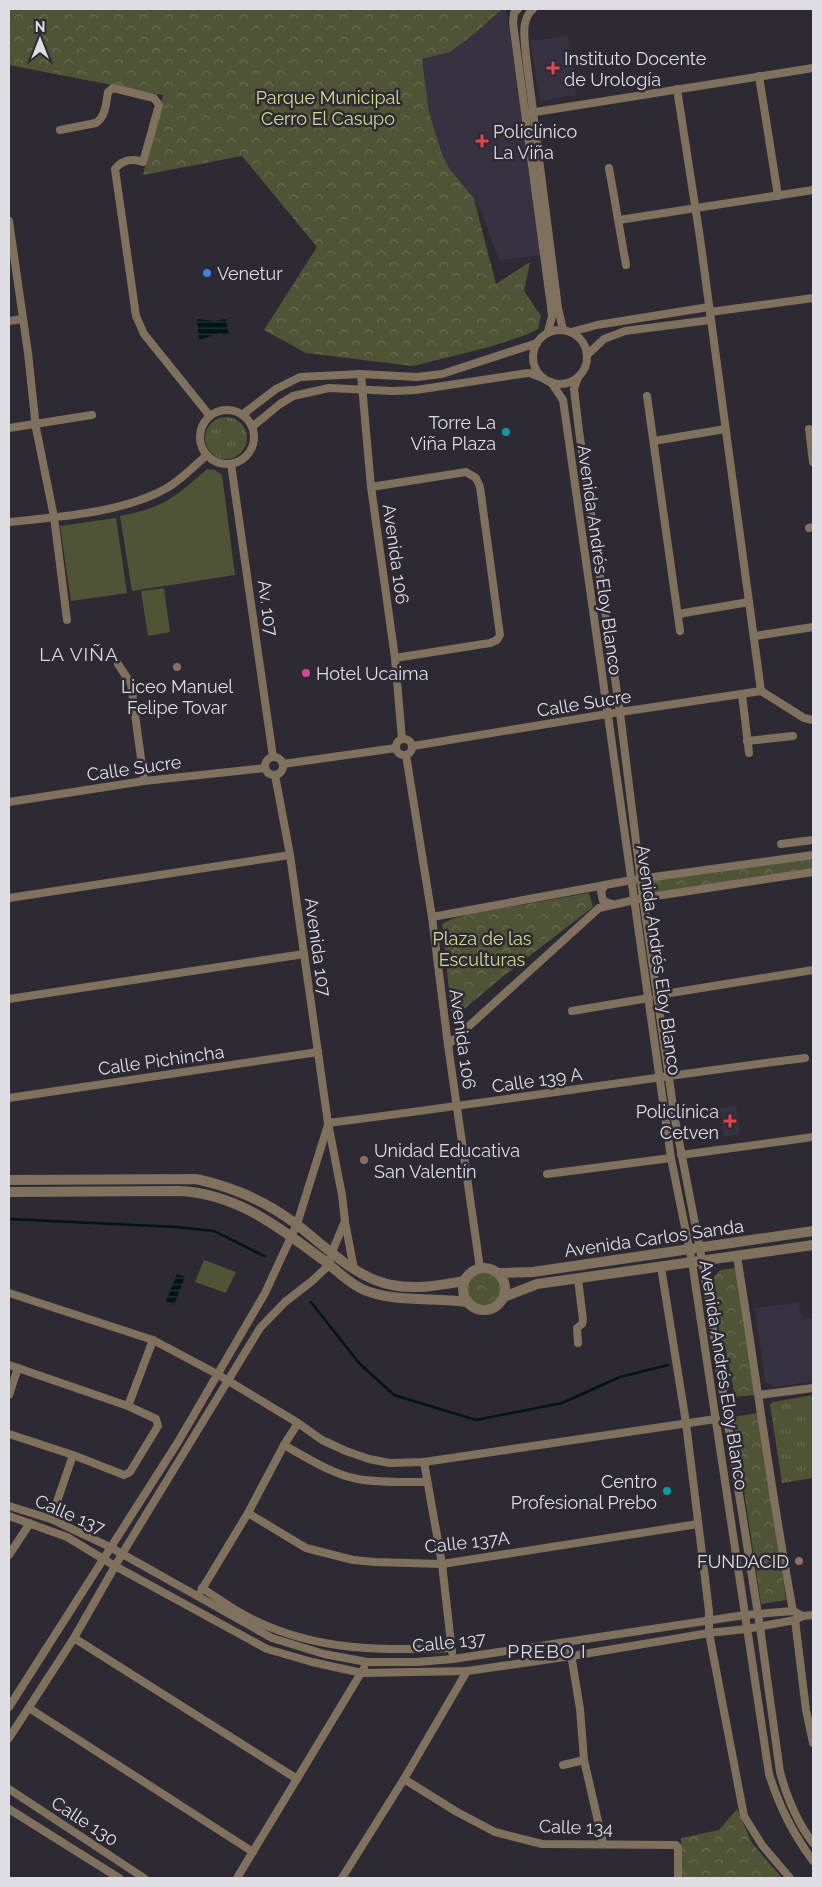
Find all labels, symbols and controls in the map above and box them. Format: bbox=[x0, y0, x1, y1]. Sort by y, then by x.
north arrow bbox=[15, 15, 65, 65]
text: N bbox=[35, 19, 45, 35]
place label: Instituto Docente de Urología bbox=[564, 48, 707, 90]
marker: Instituto Docente de Urología bbox=[546, 61, 560, 75]
park label: Parque Municipal Cerro El Casupo bbox=[256, 87, 400, 129]
place label: Policlínico La Viña bbox=[493, 121, 577, 163]
marker: Policlínico La Viña bbox=[475, 134, 489, 148]
place label: Venetur bbox=[217, 263, 283, 284]
marker: Venetur bbox=[201, 267, 213, 279]
place label: Torre La Viña Plaza bbox=[410, 412, 496, 454]
marker: Torre La Viña Plaza bbox=[500, 426, 512, 438]
street label: Avenida Andrés Eloy Blanco bbox=[573, 443, 627, 677]
street label: Avenida 106 bbox=[379, 503, 413, 606]
street label: Av. 107 bbox=[254, 579, 282, 638]
district label: LA VIÑA bbox=[39, 643, 119, 665]
marker: Liceo Manuel Felipe Tovar bbox=[171, 661, 183, 673]
place label: Hotel Ucaima bbox=[316, 663, 428, 684]
marker: Hotel Ucaima bbox=[300, 667, 312, 679]
place label: Liceo Manuel Felipe Tovar bbox=[121, 676, 233, 718]
street label: Calle Sucre bbox=[535, 685, 633, 721]
street label: Calle Sucre bbox=[85, 751, 183, 785]
street label: Avenida Andrés Eloy Blanco bbox=[632, 843, 686, 1077]
street label: Avenida 107 bbox=[301, 896, 335, 998]
park label: Plaza de las Esculturas bbox=[433, 928, 532, 970]
street label: Avenida 106 bbox=[446, 988, 480, 1091]
street label: Calle Pichincha bbox=[97, 1041, 225, 1079]
street label: Calle 139 A bbox=[490, 1063, 584, 1097]
place label: Policlínica Cetven bbox=[636, 1101, 719, 1143]
marker: Policlínica Cetven bbox=[723, 1114, 737, 1128]
place label: Unidad Educativa San Valentín bbox=[374, 1140, 520, 1182]
marker: Unidad Educativa San Valentín bbox=[358, 1154, 370, 1166]
street label: Avenida Carlos Sanda bbox=[563, 1215, 745, 1261]
street label: Avenida Andrés Eloy Blanco bbox=[695, 1259, 753, 1492]
place label: Centro Profesional Prebo bbox=[511, 1471, 657, 1513]
marker: Centro Profesional Prebo bbox=[661, 1485, 673, 1497]
street label: Calle 137 bbox=[32, 1490, 108, 1538]
street label: Calle 137A bbox=[423, 1527, 511, 1557]
place label: FUNDACID bbox=[697, 1551, 789, 1572]
marker: FUNDACID bbox=[793, 1555, 805, 1567]
street label: Calle 137 bbox=[411, 1628, 487, 1656]
district label: PREBO I bbox=[507, 1640, 587, 1662]
street label: Calle 130 bbox=[48, 1792, 122, 1850]
street label: Calle 134 bbox=[539, 1815, 614, 1839]

